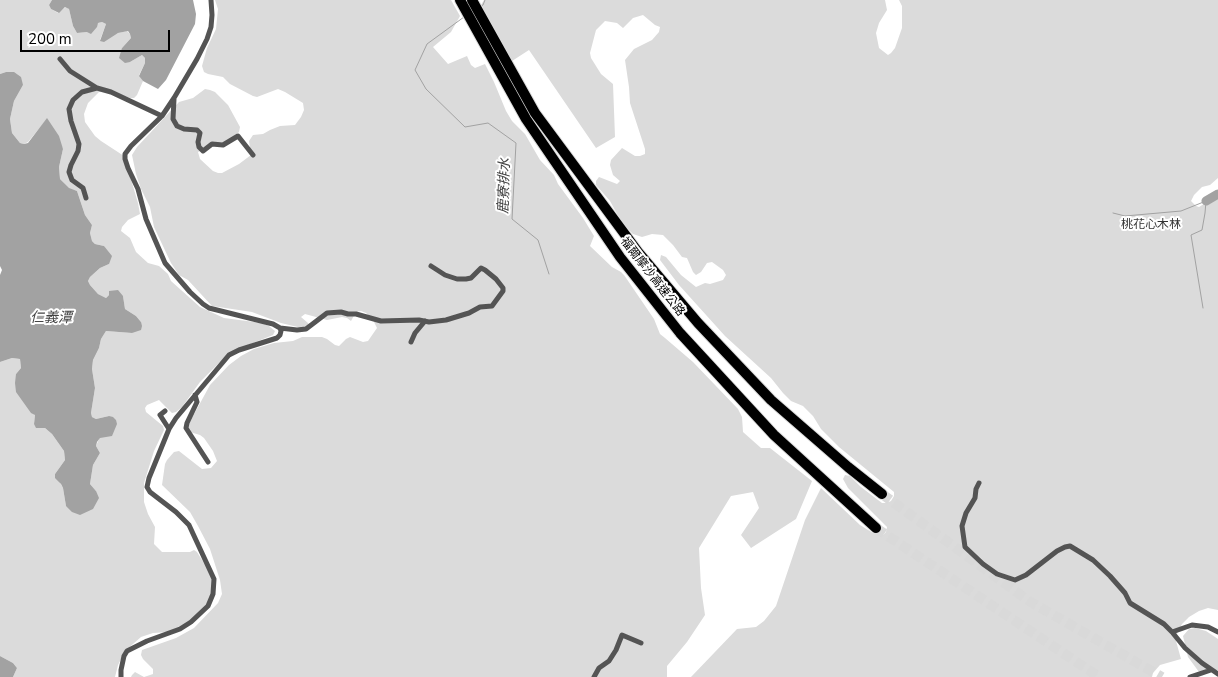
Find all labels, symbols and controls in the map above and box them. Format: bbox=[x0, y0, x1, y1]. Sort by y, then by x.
scale bar bbox=[22, 20, 172, 52]
text: 200 m bbox=[28, 29, 72, 49]
water label: 鹿寮排水 bbox=[496, 158, 514, 214]
park label: 桃花心木林 bbox=[1121, 218, 1181, 232]
street label: 福爾摩沙高速公路 bbox=[617, 235, 687, 319]
water label: 仁義潭 bbox=[30, 311, 72, 327]

